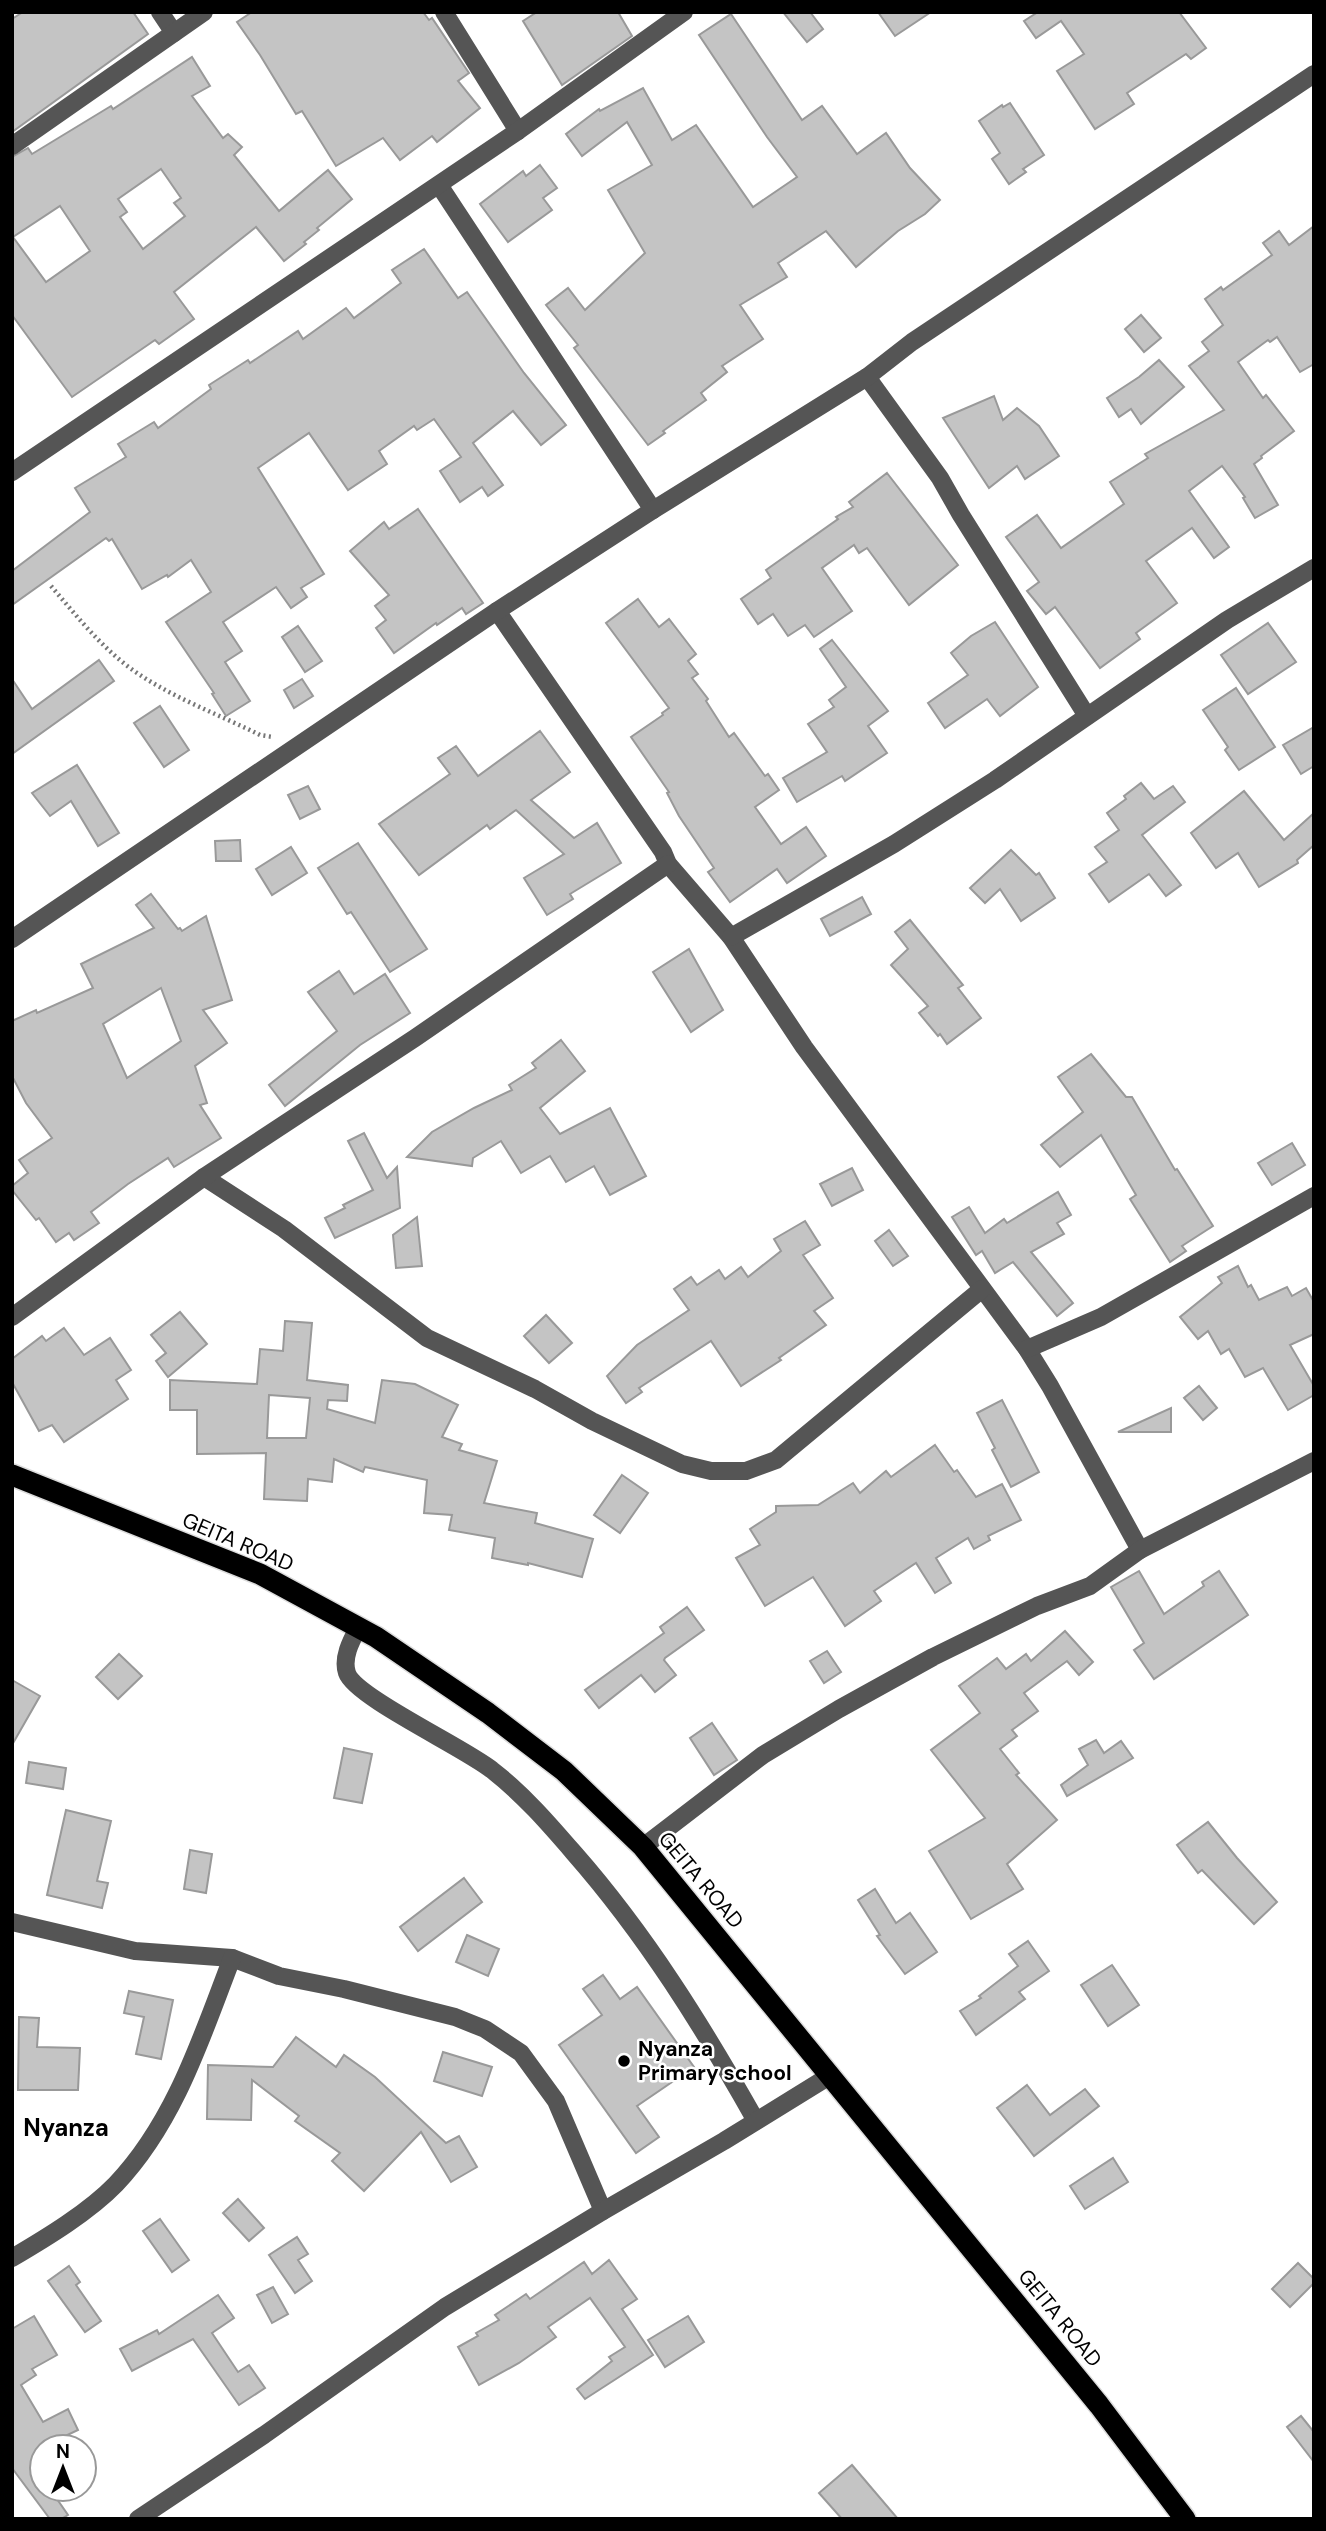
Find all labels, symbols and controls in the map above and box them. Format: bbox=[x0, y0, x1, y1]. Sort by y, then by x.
street label: GEITA ROAD bbox=[178, 1506, 298, 1578]
street label: GEITA ROAD bbox=[652, 1826, 750, 1934]
place label: Nyanza Primary school bbox=[638, 2035, 792, 2087]
marker: Nyanza Primary school bbox=[616, 2053, 632, 2069]
district label: Nyanza bbox=[23, 2112, 109, 2143]
street label: GEITA ROAD bbox=[1012, 2263, 1108, 2373]
north arrow bbox=[28, 2433, 98, 2503]
text: N bbox=[56, 2439, 70, 2464]

